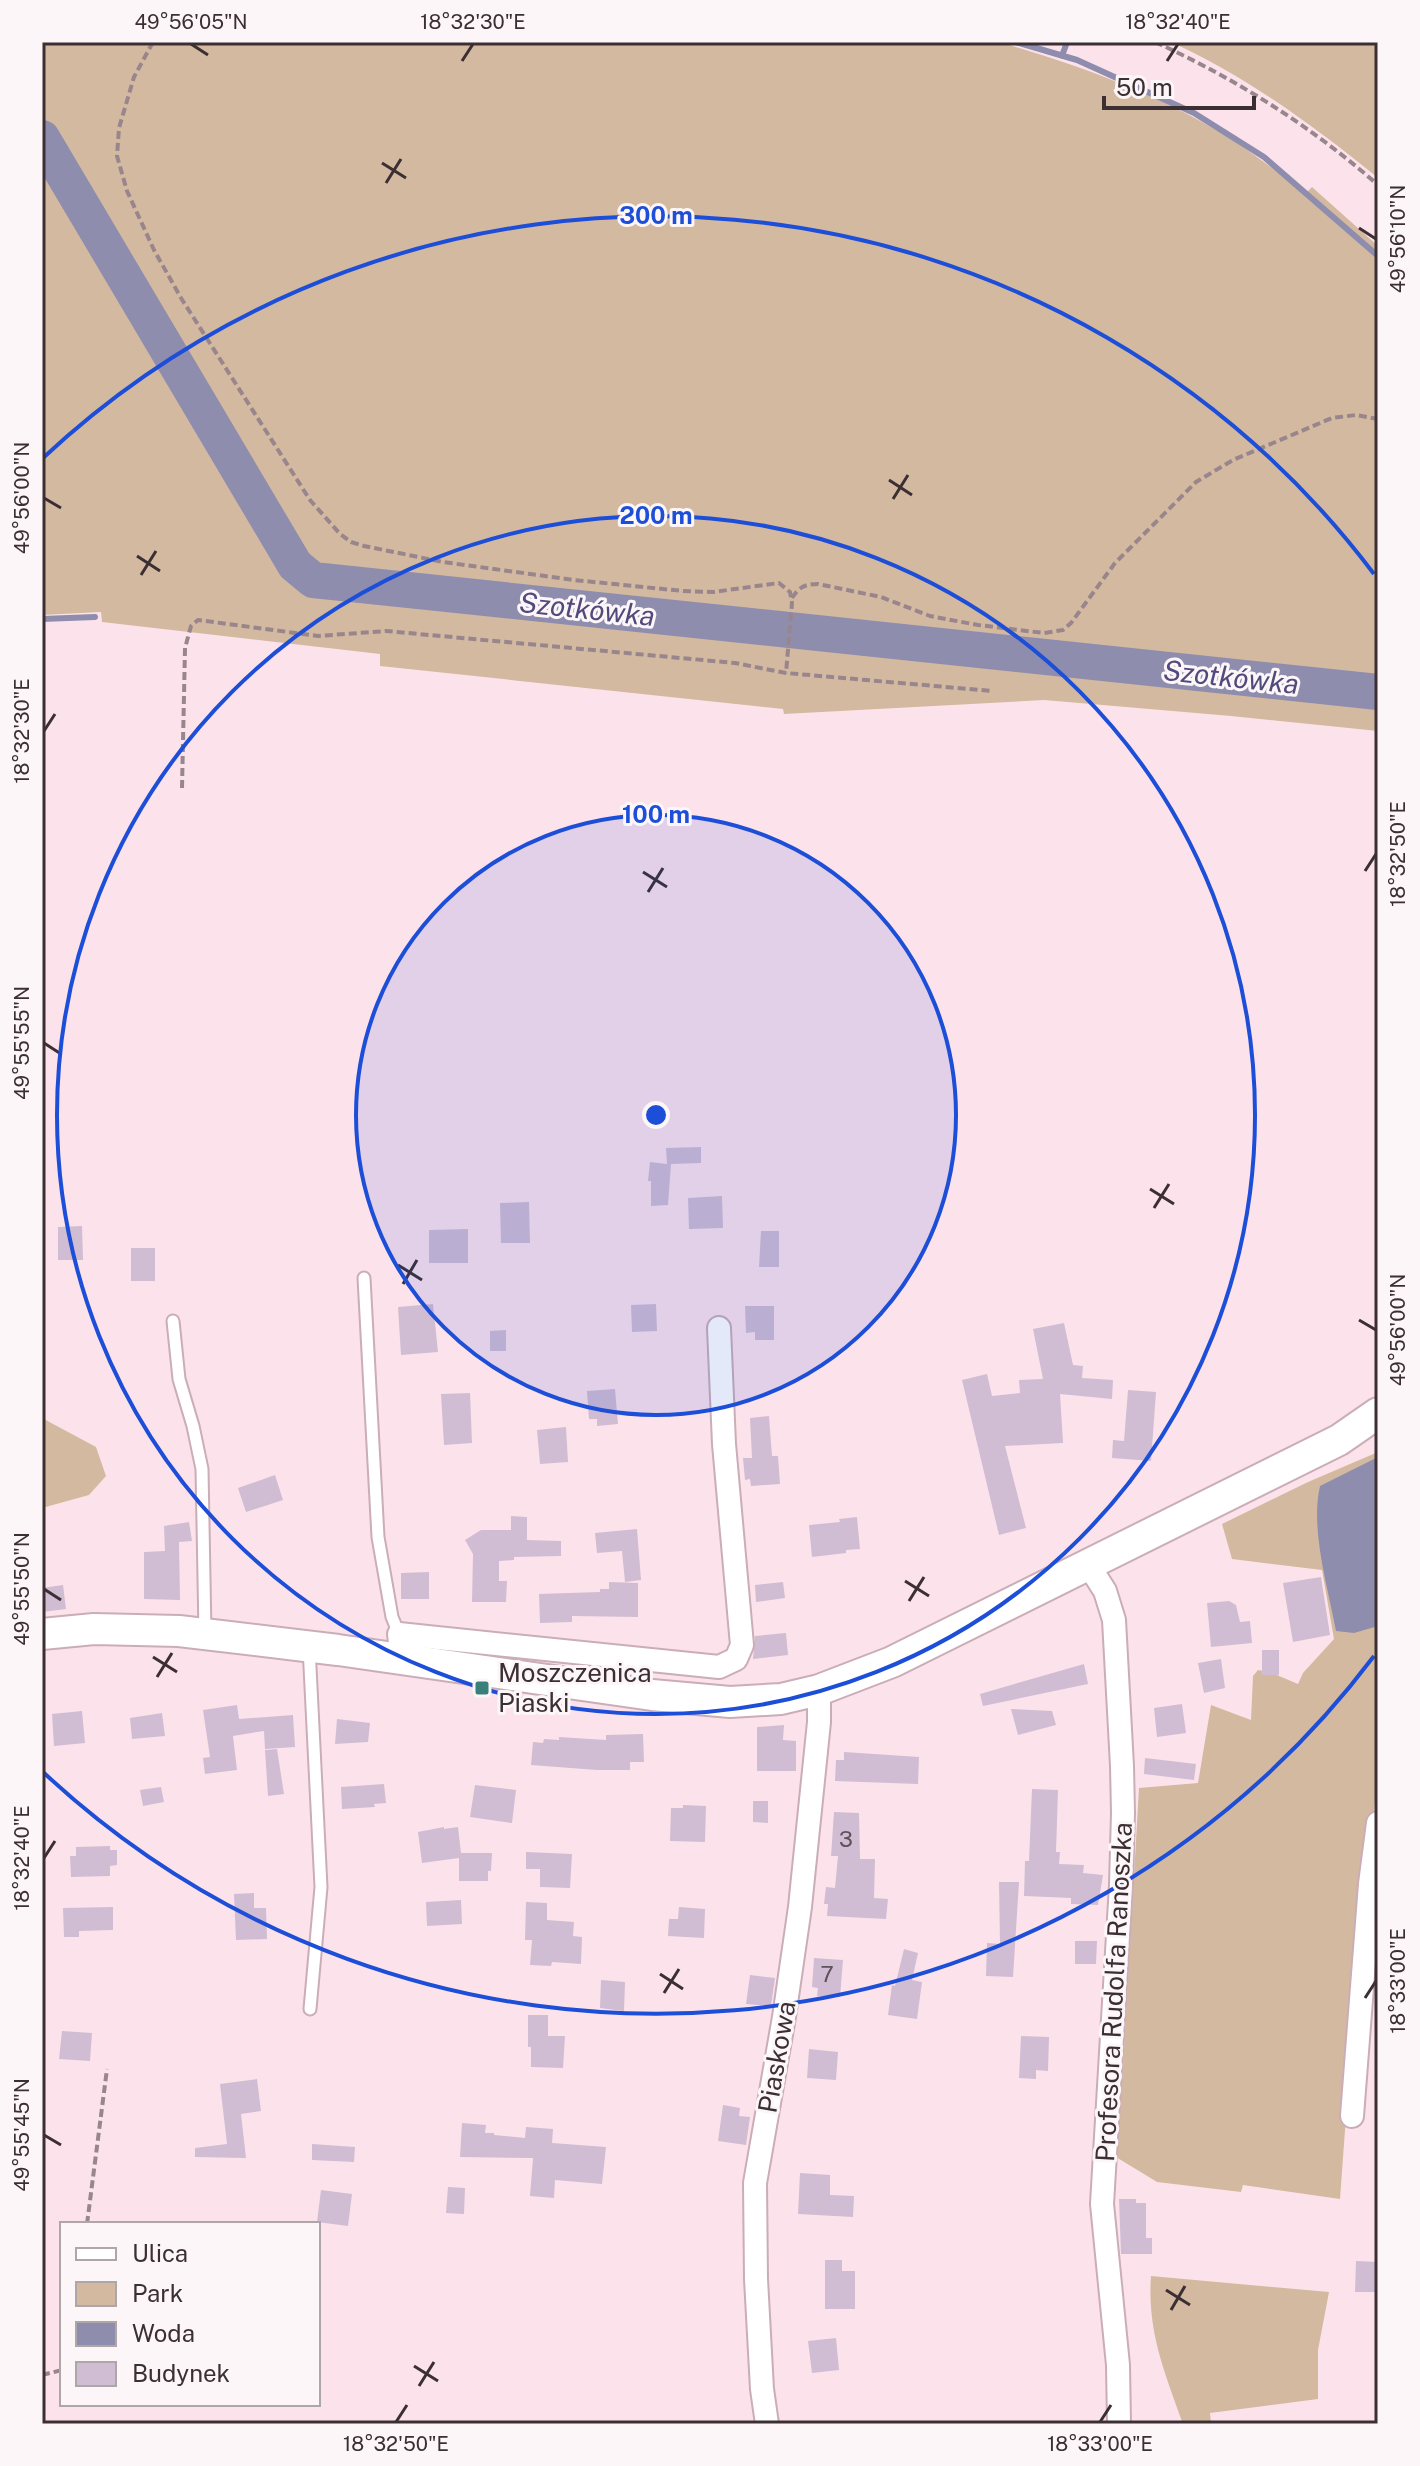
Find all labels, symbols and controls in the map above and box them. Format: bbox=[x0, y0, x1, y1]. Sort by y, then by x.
text: 49°56'05"N bbox=[134, 10, 248, 34]
text: 18°32'30"E bbox=[420, 10, 526, 34]
text: 18°32'40"E bbox=[1125, 10, 1231, 34]
scale bar bbox=[1104, 60, 1254, 110]
text: 50 m bbox=[1116, 73, 1173, 101]
text: 49°56'10"N bbox=[1386, 185, 1410, 293]
text: 300 m bbox=[619, 201, 693, 229]
text: 49°56'00"N bbox=[10, 442, 34, 554]
text: 200 m bbox=[619, 501, 693, 529]
water label: Szotkówka bbox=[518, 585, 656, 632]
water label: Szotkówka bbox=[1162, 653, 1300, 700]
text: 18°32'30"E bbox=[10, 678, 34, 784]
text: 100 m bbox=[622, 800, 690, 828]
text: 18°32'50"E bbox=[1386, 801, 1410, 907]
text: 49°55'55"N bbox=[10, 986, 34, 1100]
centre of rings bbox=[642, 1101, 670, 1129]
text: 49°56'00"N bbox=[1386, 1274, 1410, 1386]
text: 49°55'50"N bbox=[10, 1532, 34, 1646]
place label: Moszczenica Piaski bbox=[498, 1657, 652, 1718]
marker: Moszczenica Piaski bbox=[473, 1679, 491, 1697]
text: 18°32'40"E bbox=[10, 1805, 34, 1911]
street label: Profesora Rudolfa Ranoszka bbox=[1089, 1821, 1138, 2163]
house number: 3 bbox=[839, 1826, 853, 1852]
text: 18°33'00"E bbox=[1386, 1928, 1410, 2034]
house number: 7 bbox=[820, 1961, 834, 1987]
street label: Piaskowa bbox=[751, 1998, 802, 2115]
text: 49°55'45"N bbox=[10, 2078, 34, 2192]
legend bbox=[60, 2222, 320, 2406]
text: Ulica bbox=[132, 2239, 188, 2267]
text: Park bbox=[132, 2279, 183, 2307]
text: Woda bbox=[132, 2319, 195, 2347]
text: Budynek bbox=[132, 2359, 230, 2387]
text: 18°32'50"E bbox=[343, 2432, 449, 2456]
text: 18°33'00"E bbox=[1047, 2432, 1153, 2456]

